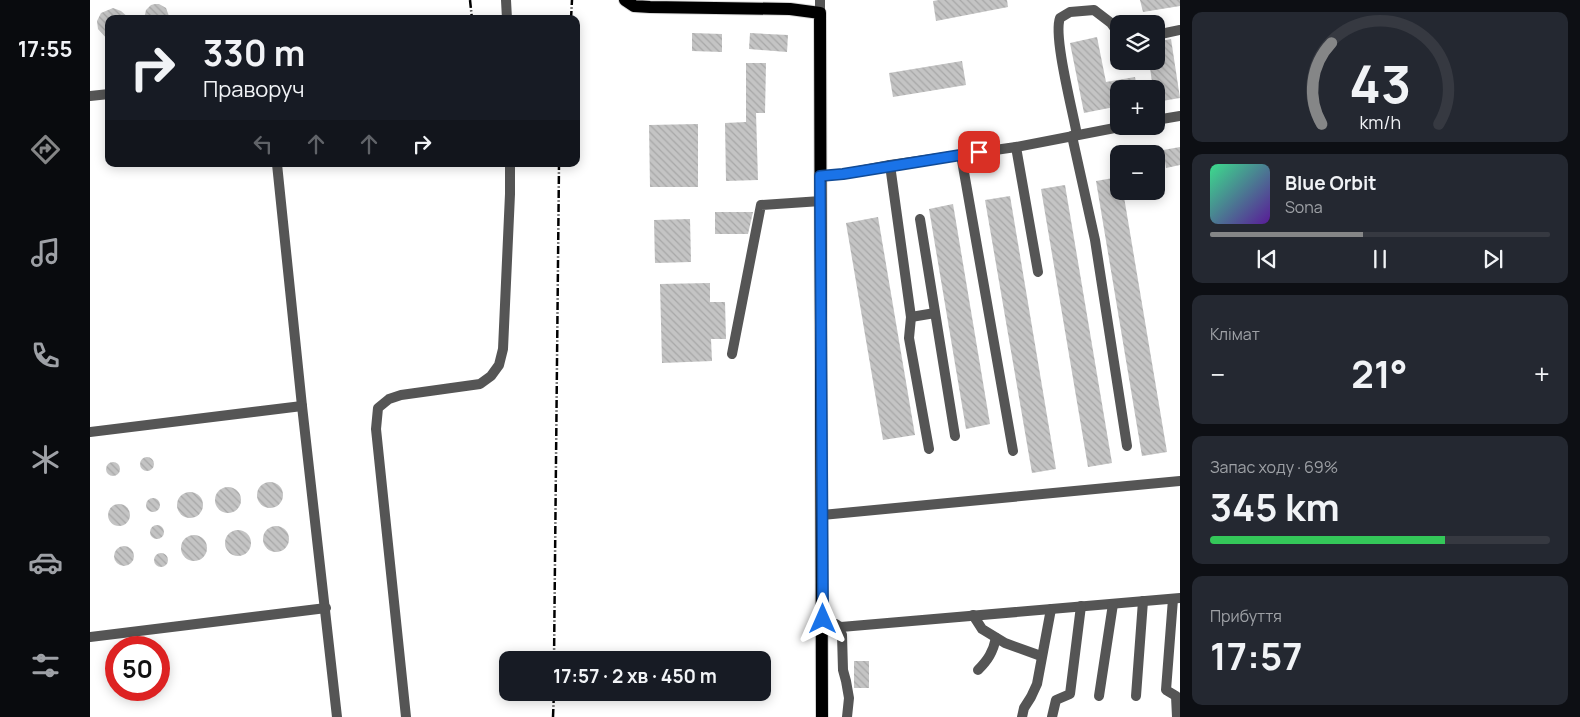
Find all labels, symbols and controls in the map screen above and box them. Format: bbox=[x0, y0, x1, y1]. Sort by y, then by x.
map controls bbox=[1110, 15, 1165, 200]
button: layers bbox=[1110, 15, 1165, 70]
text: 330 m bbox=[203, 29, 305, 77]
text: 17:55 bbox=[18, 34, 72, 64]
icon: right bbox=[120, 35, 185, 100]
text: 43 bbox=[1349, 48, 1411, 119]
text: Праворуч bbox=[203, 74, 304, 104]
button: + bbox=[1110, 80, 1165, 135]
text: km/h bbox=[1359, 110, 1401, 134]
icon: left bbox=[249, 130, 277, 158]
icon: ahead bbox=[302, 130, 330, 158]
icon: ahead bbox=[355, 130, 383, 158]
icon: right bbox=[408, 130, 436, 158]
pin bbox=[958, 131, 1000, 173]
icon: directions bbox=[28, 132, 63, 167]
icon: arrive bbox=[965, 138, 993, 166]
button: − bbox=[1110, 145, 1165, 200]
text: Blue Orbit bbox=[1285, 170, 1377, 196]
text: Sona bbox=[1285, 196, 1323, 218]
icon: music bbox=[28, 235, 63, 270]
icon: previous bbox=[1253, 245, 1281, 273]
icon: pause bbox=[1366, 245, 1394, 273]
icon: next bbox=[1479, 245, 1507, 273]
text: Клімат bbox=[1210, 323, 1260, 345]
icon: phone bbox=[28, 338, 63, 373]
text: 21° bbox=[1351, 347, 1408, 399]
text: − bbox=[1210, 355, 1225, 393]
text: + bbox=[1534, 355, 1550, 393]
icon: climate bbox=[28, 442, 63, 477]
text: Запас ходу · 69% bbox=[1210, 456, 1338, 478]
text: 345 km bbox=[1210, 480, 1340, 532]
icon: car bbox=[28, 545, 63, 580]
position arrow bbox=[796, 592, 848, 644]
text: Прибуття bbox=[1210, 605, 1282, 627]
text: 17:57 bbox=[1210, 629, 1302, 681]
speed limit sign: 50 bbox=[105, 636, 170, 701]
icon: filters bbox=[28, 648, 63, 683]
text: 17:57 · 2 хв · 450 m bbox=[553, 663, 717, 689]

